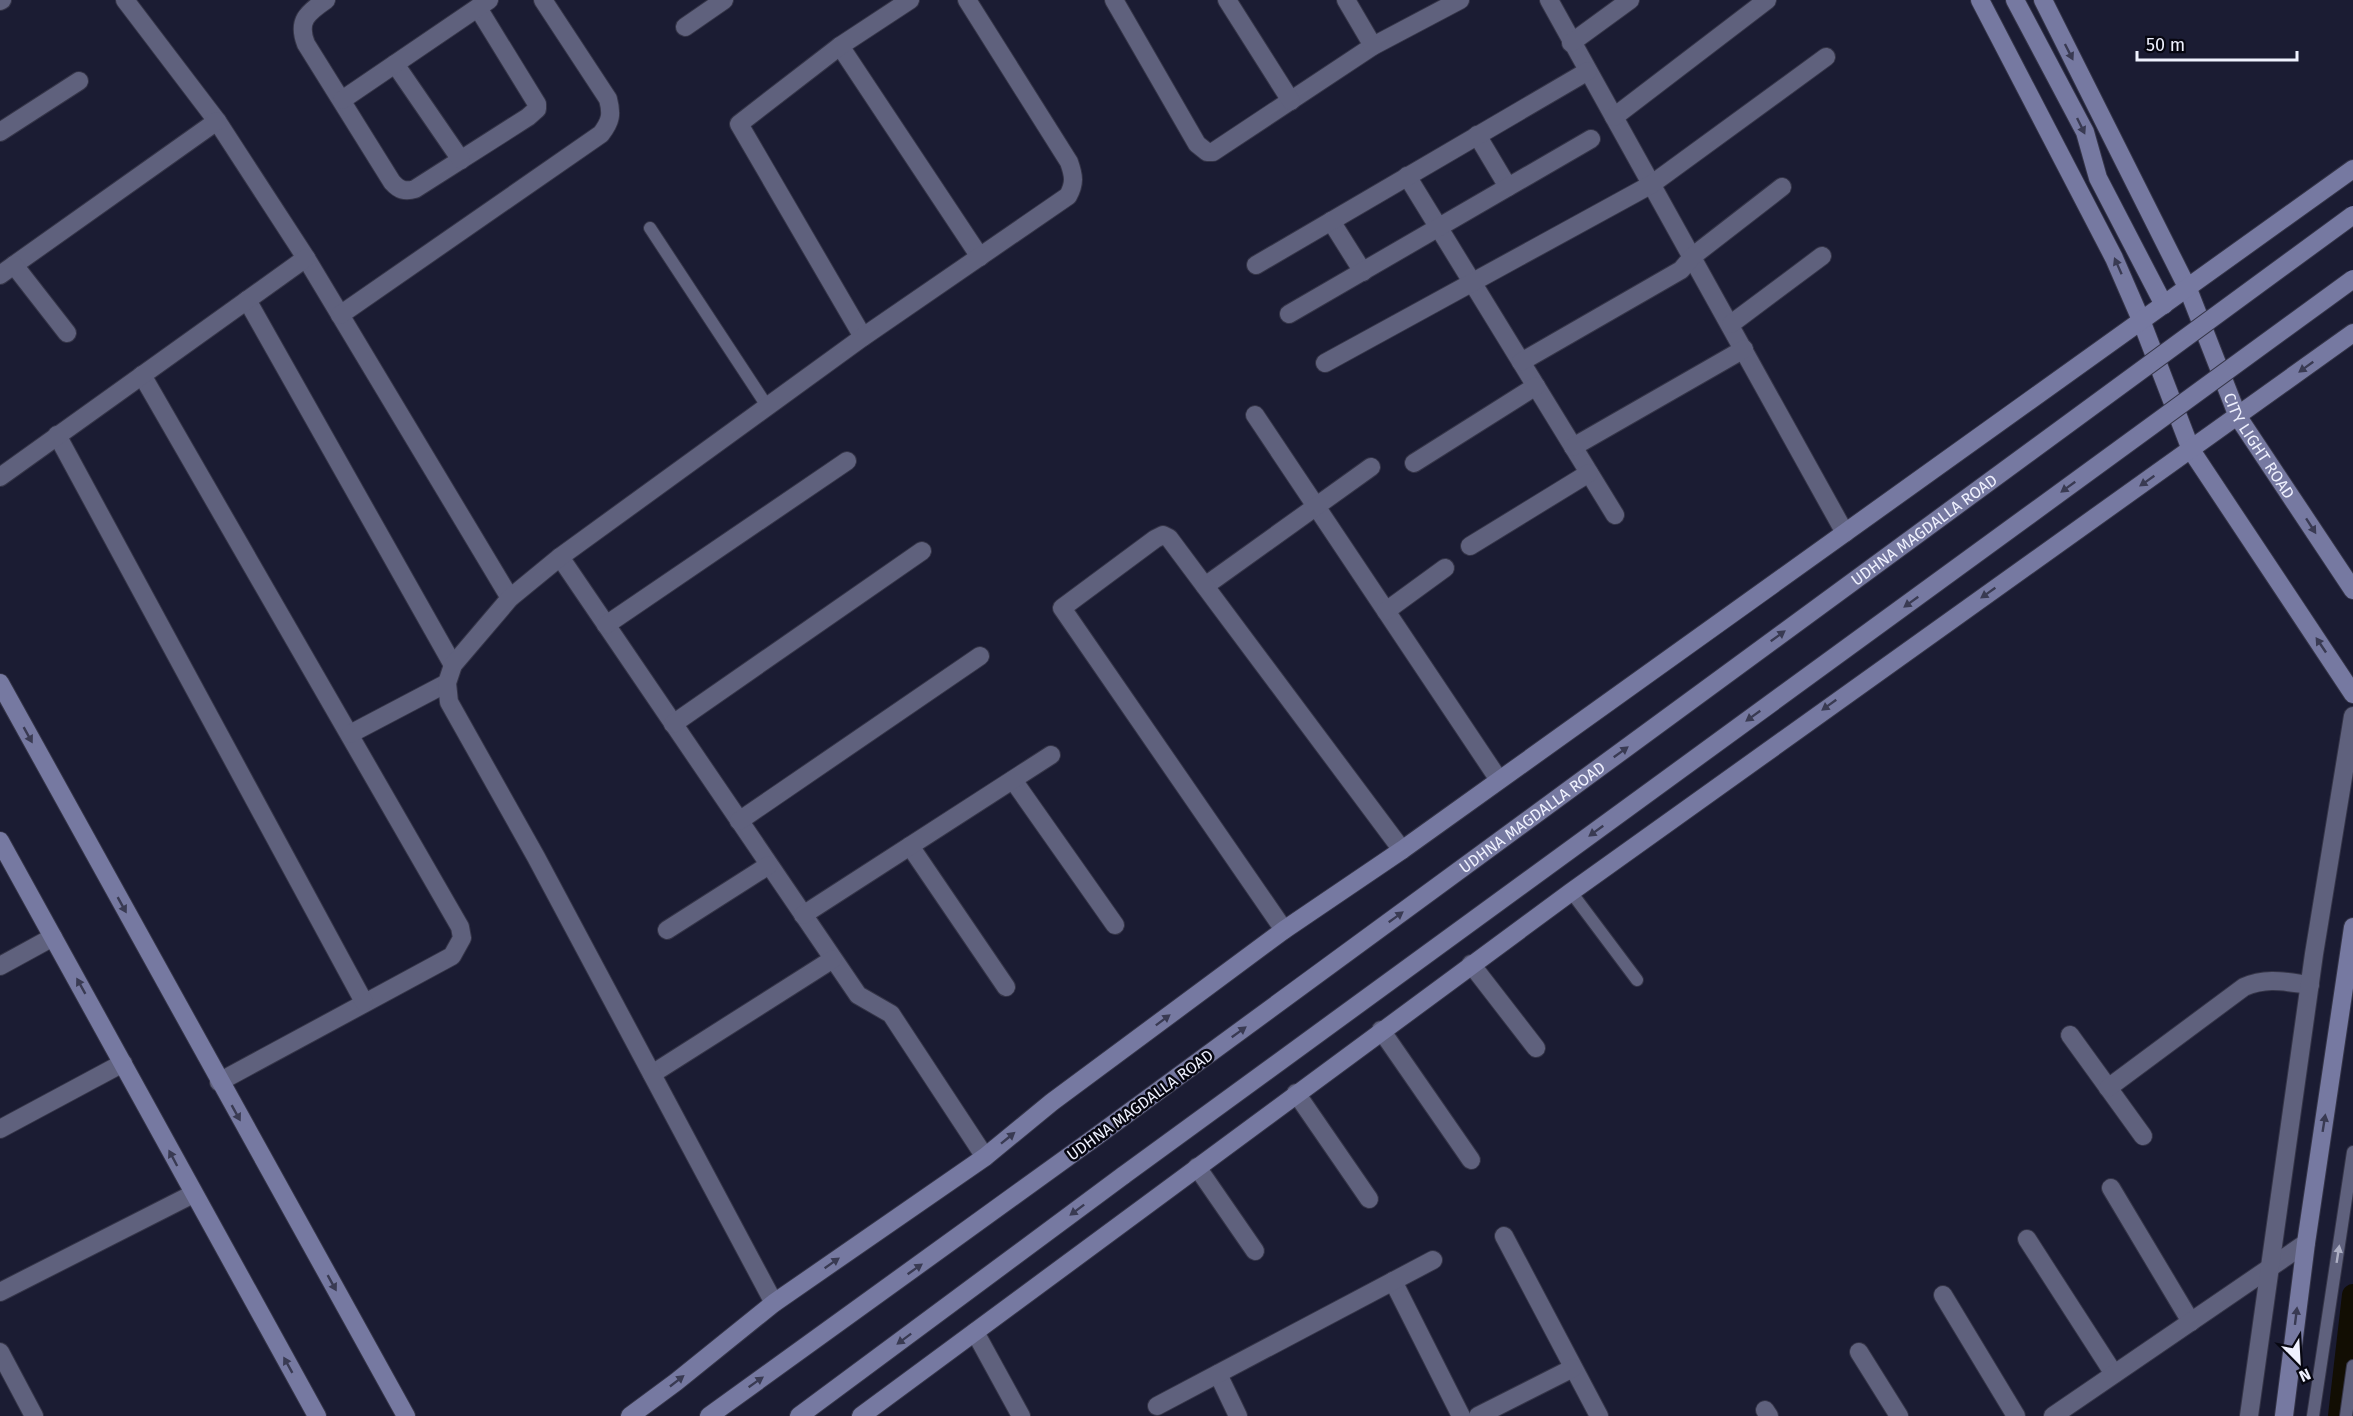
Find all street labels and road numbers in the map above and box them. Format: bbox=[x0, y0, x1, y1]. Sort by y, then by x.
street label: CITY LIGHT ROAD bbox=[2220, 390, 2299, 502]
street label: UDHNA MAGDALLA ROAD bbox=[1847, 470, 2001, 589]
street label: UDHNA MAGDALLA ROAD bbox=[1455, 757, 1609, 877]
street label: UDHNA MAGDALLA ROAD bbox=[1063, 1046, 1217, 1164]

